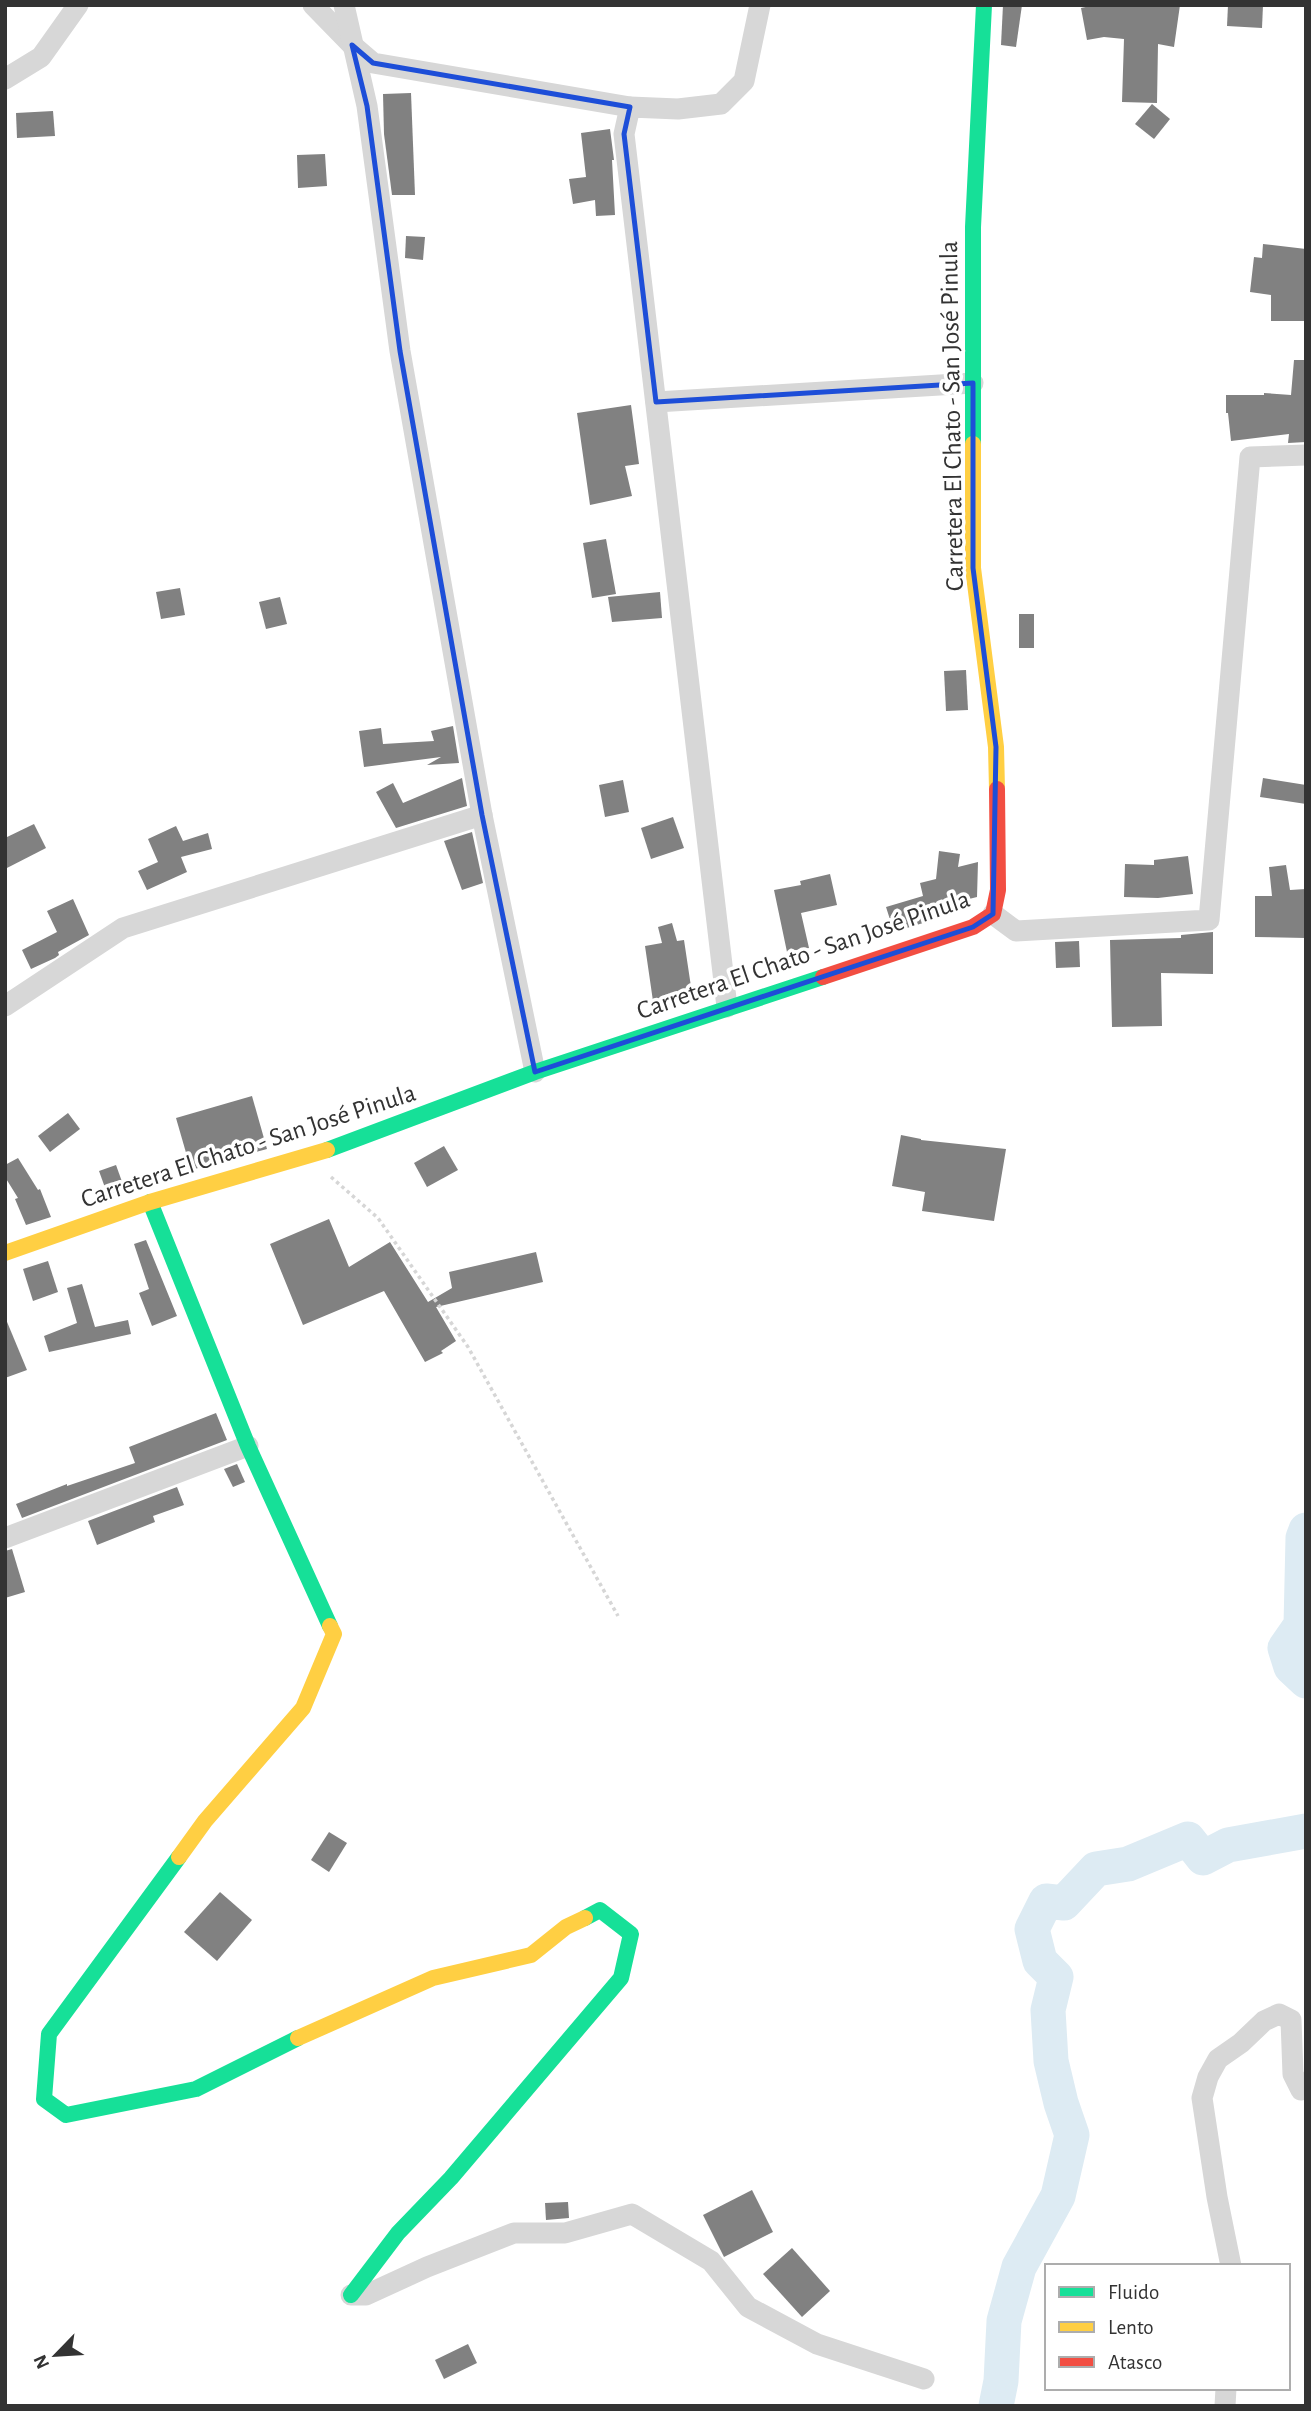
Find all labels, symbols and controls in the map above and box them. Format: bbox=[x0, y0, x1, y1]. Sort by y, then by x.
street label: Carretera El Chato - San José Pinula bbox=[936, 241, 968, 591]
street label: Carretera El Chato - San José Pinula bbox=[634, 886, 973, 1024]
street label: Carretera El Chato - San José Pinula bbox=[78, 1079, 419, 1212]
legend bbox=[1045, 2264, 1290, 2390]
text: Fluido bbox=[1108, 2282, 1159, 2303]
text: Lento bbox=[1108, 2317, 1154, 2338]
north arrow bbox=[21, 2320, 91, 2390]
text: N bbox=[31, 2352, 53, 2372]
text: Atasco bbox=[1108, 2352, 1162, 2373]

